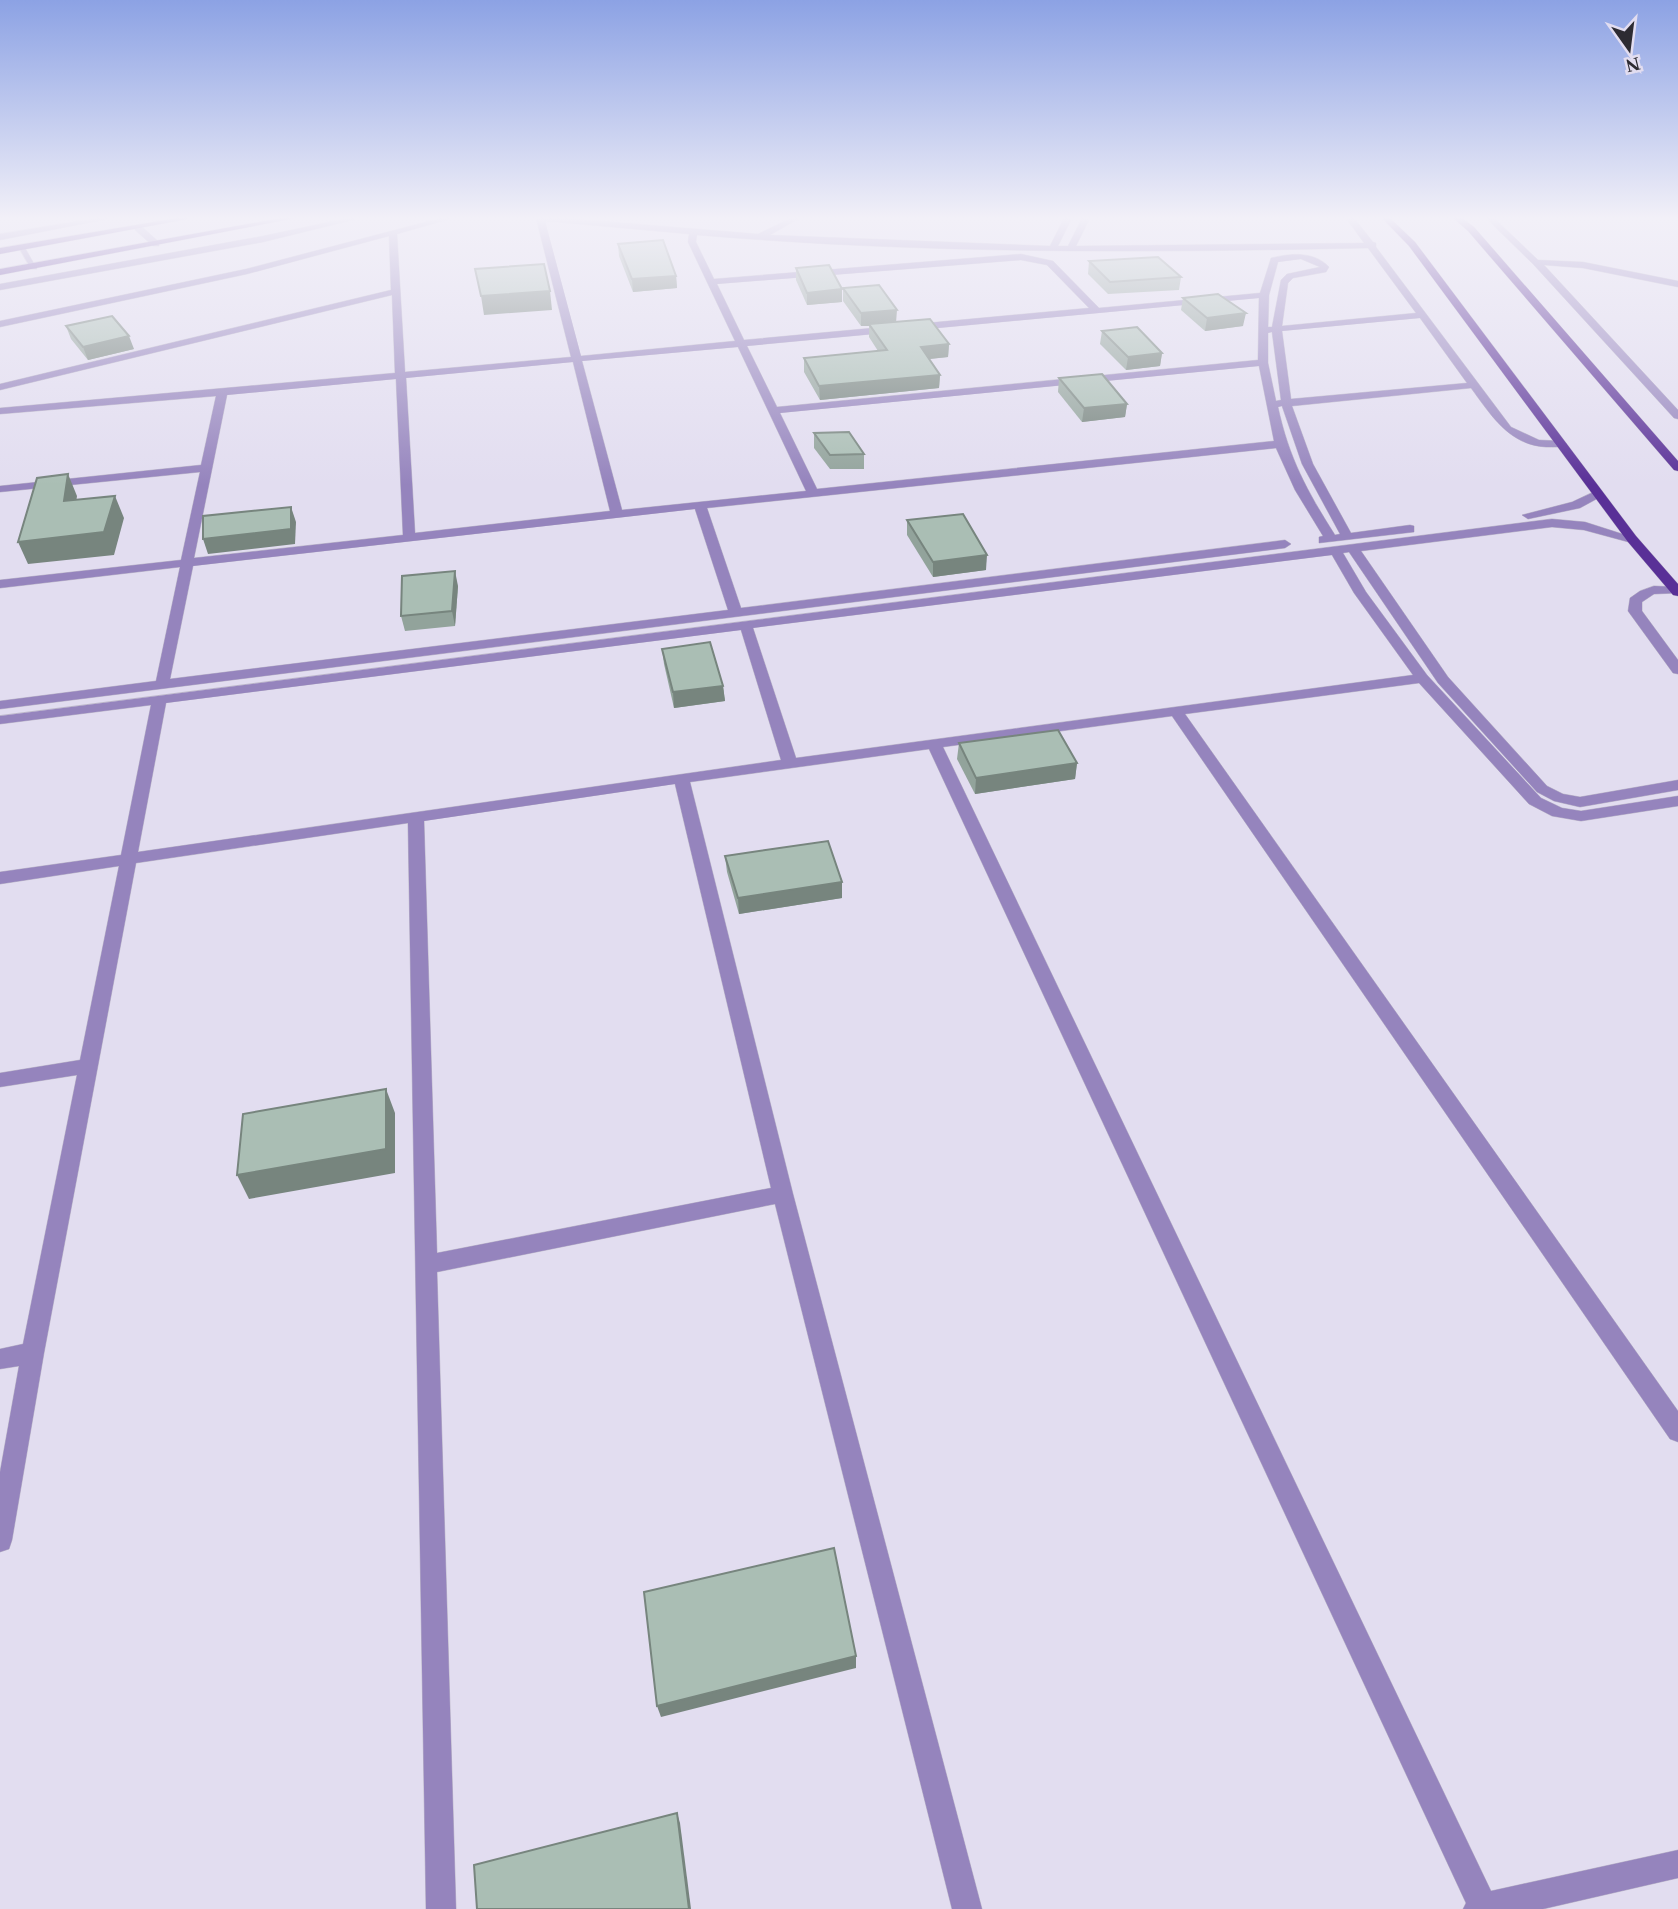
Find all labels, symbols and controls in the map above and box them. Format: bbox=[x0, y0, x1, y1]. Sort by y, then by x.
north arrow bbox=[1594, 14, 1664, 84]
text: N bbox=[1624, 53, 1642, 77]

